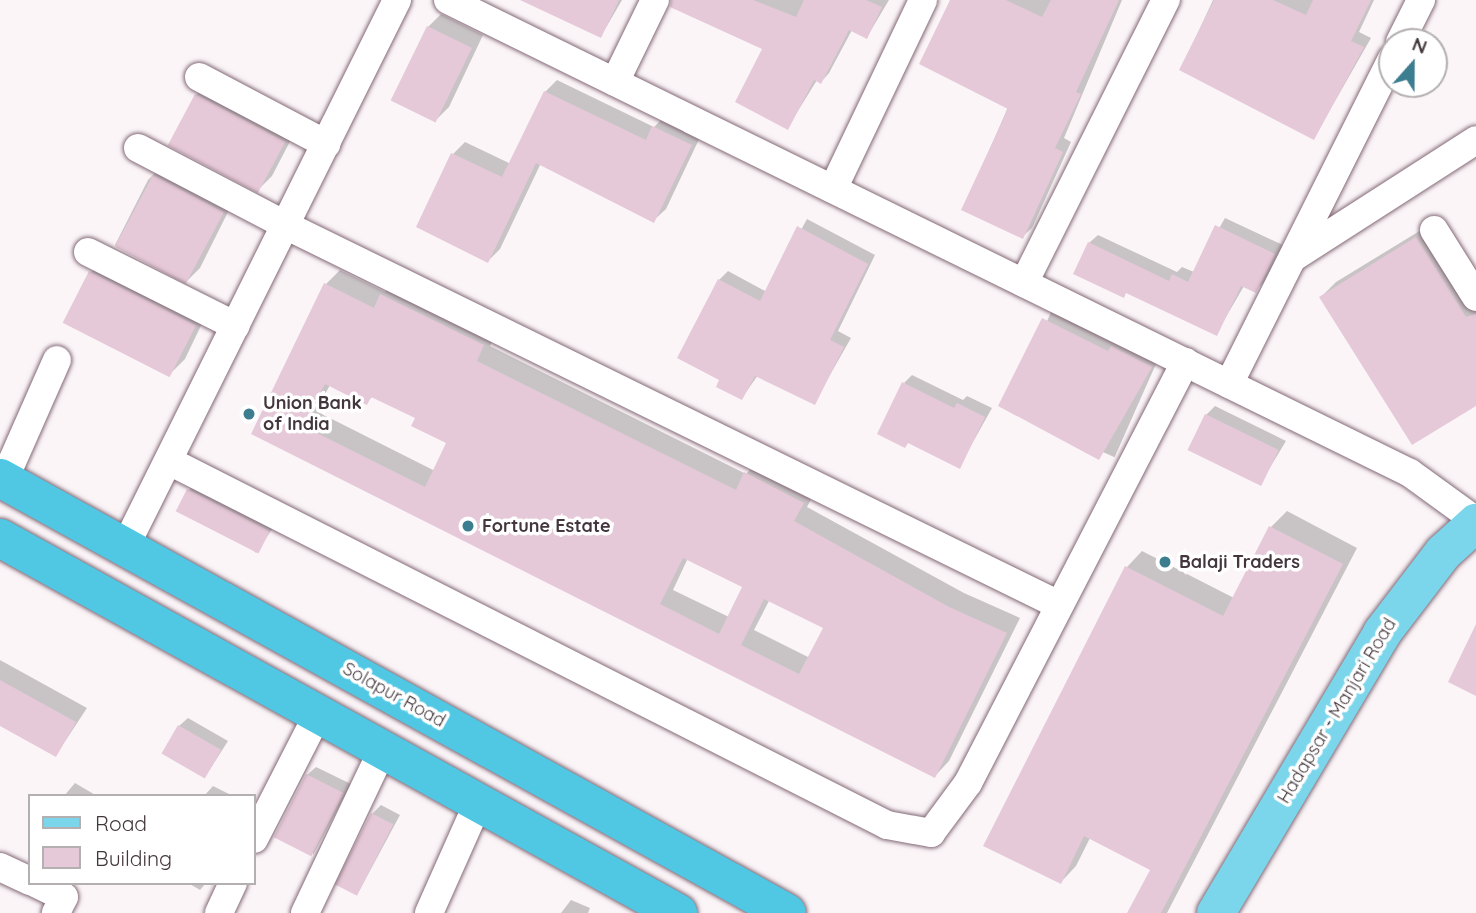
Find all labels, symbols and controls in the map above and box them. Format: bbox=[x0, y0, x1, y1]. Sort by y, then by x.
north arrow bbox=[1378, 28, 1448, 98]
text: N bbox=[1409, 32, 1431, 59]
place label: Union Bank of India bbox=[263, 393, 362, 436]
marker: Union Bank of India bbox=[241, 406, 257, 422]
place label: Fortune Estate bbox=[482, 515, 611, 537]
marker: Fortune Estate bbox=[460, 518, 476, 534]
place label: Balaji Traders bbox=[1179, 551, 1300, 573]
marker: Balaji Traders bbox=[1157, 554, 1173, 570]
street label: Hadapsar - Manjari Road bbox=[1273, 614, 1401, 808]
street label: Solapur Road bbox=[339, 658, 449, 732]
legend bbox=[28, 794, 256, 885]
text: Road bbox=[95, 810, 147, 836]
text: Building bbox=[95, 845, 172, 871]

